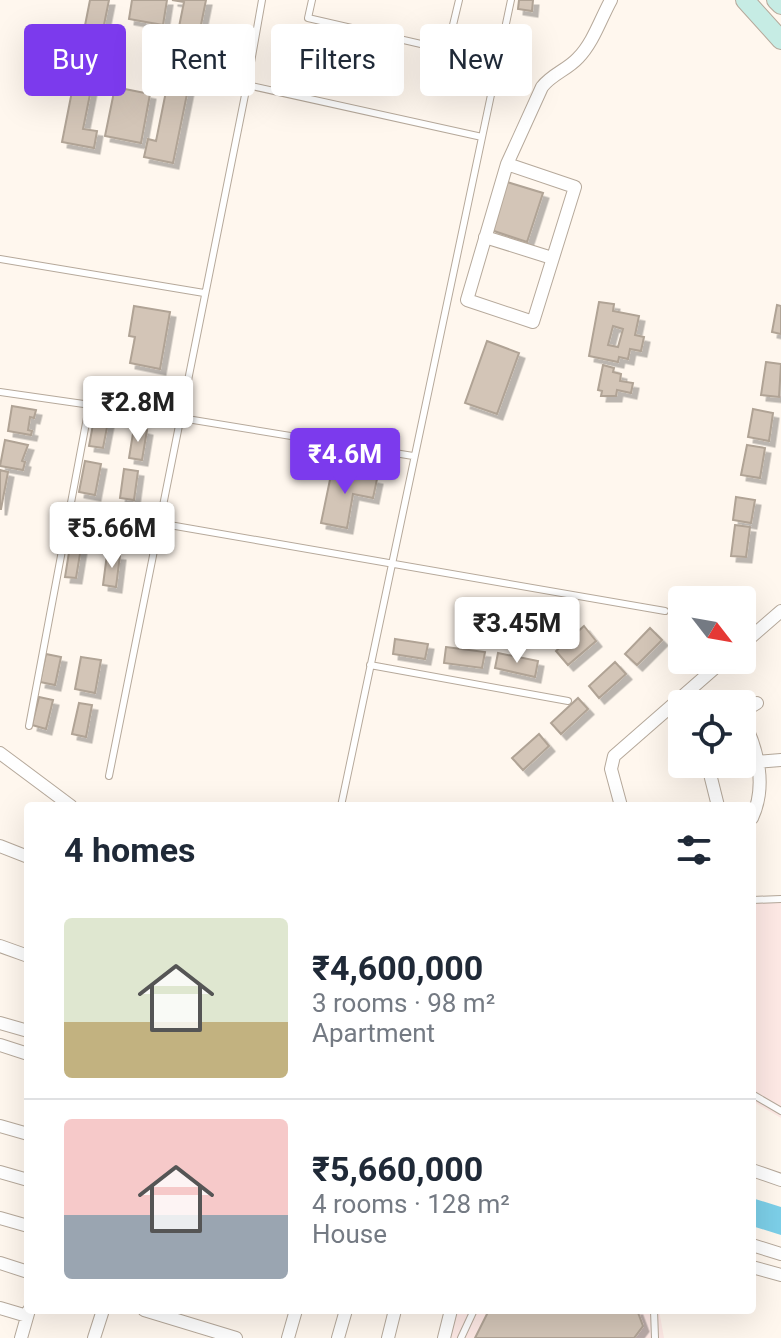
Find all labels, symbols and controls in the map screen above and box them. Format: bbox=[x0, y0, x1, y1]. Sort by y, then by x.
chip: Buy bbox=[24, 24, 126, 96]
chip: Rent bbox=[142, 24, 255, 96]
chip: Filters bbox=[271, 24, 404, 96]
chip: New bbox=[420, 24, 532, 96]
pin: ₹2.8M bbox=[82, 376, 194, 444]
text: ₹2.8M bbox=[101, 387, 175, 417]
pin: ₹4.6M bbox=[289, 428, 401, 496]
text: ₹4.6M bbox=[308, 439, 382, 469]
pin: ₹5.66M bbox=[47, 502, 177, 570]
text: ₹5.66M bbox=[68, 513, 156, 543]
north arrow bbox=[668, 586, 756, 674]
map controls bbox=[668, 586, 756, 778]
pin: ₹3.45M bbox=[452, 597, 582, 665]
text: ₹3.45M bbox=[473, 608, 561, 638]
button: locate bbox=[668, 690, 756, 778]
icon: filters bbox=[672, 828, 716, 872]
text: 4 homes bbox=[64, 830, 195, 870]
text: ₹4,600,000 bbox=[312, 948, 483, 988]
icon: home bbox=[128, 950, 224, 1046]
text: 3 rooms · 98 m² bbox=[312, 988, 495, 1018]
text: Apartment bbox=[312, 1018, 435, 1048]
text: ₹5,660,000 bbox=[312, 1149, 483, 1189]
icon: home bbox=[128, 1151, 224, 1247]
text: 4 rooms · 128 m² bbox=[312, 1189, 510, 1219]
text: House bbox=[312, 1219, 387, 1249]

